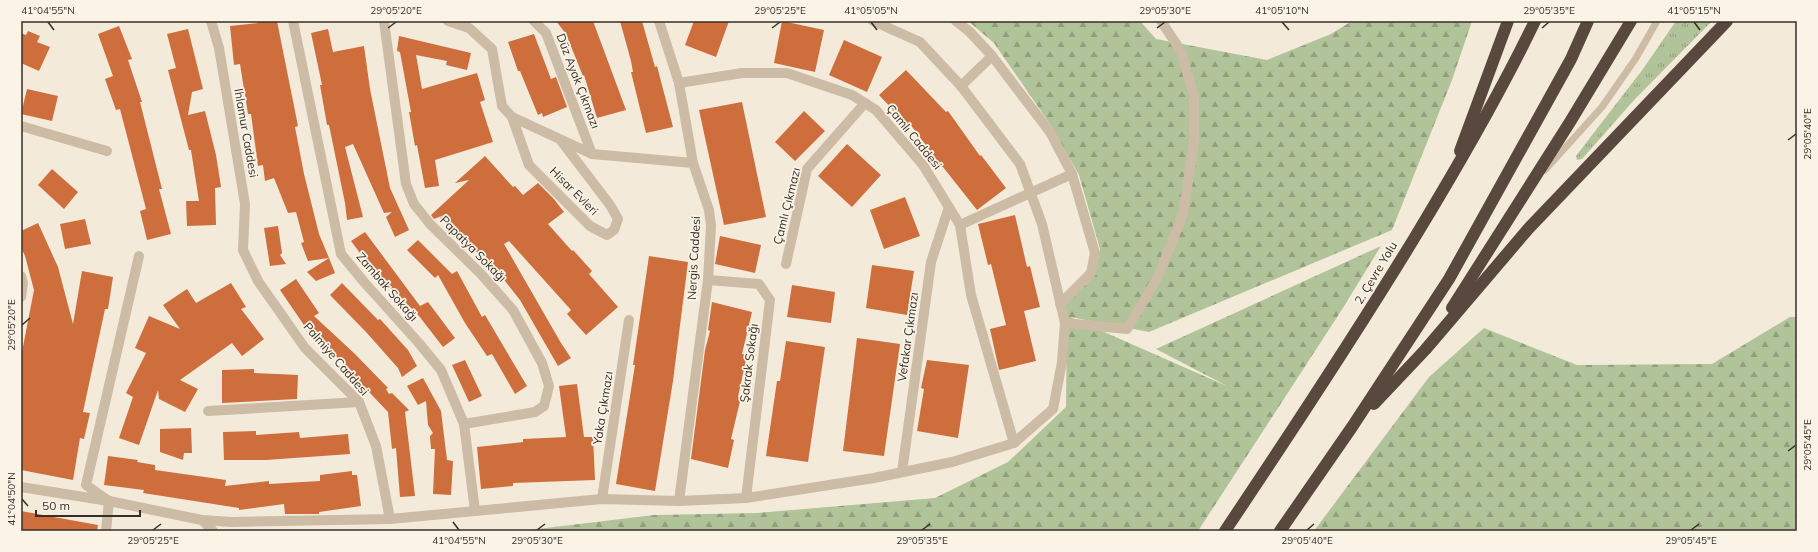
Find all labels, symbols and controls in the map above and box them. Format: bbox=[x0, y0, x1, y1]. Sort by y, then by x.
text: 41°04'55"N bbox=[21, 4, 75, 17]
text: 29°05'20"E bbox=[370, 4, 422, 17]
text: 29°05'25"E bbox=[754, 4, 806, 17]
text: 41°05'05"N bbox=[844, 4, 898, 17]
text: 29°05'30"E bbox=[1139, 4, 1191, 17]
text: 41°05'10"N bbox=[1255, 4, 1309, 17]
text: 29°05'35"E bbox=[1523, 4, 1575, 17]
text: 41°05'15"N bbox=[1667, 4, 1721, 17]
street label: Düz Ayak Çıkmazı bbox=[553, 31, 603, 130]
street label: Ihlamur Caddesi bbox=[231, 87, 262, 179]
street label: Çamlı Caddesi bbox=[884, 101, 945, 172]
text: 29°05'40"E bbox=[1801, 108, 1814, 160]
street label: Hisar Evleri bbox=[547, 163, 602, 218]
street label: Çamlı Çıkmazı bbox=[770, 166, 803, 246]
street label: Papatya Sokağı bbox=[437, 212, 510, 285]
street label: Nergis Caddesi bbox=[684, 216, 703, 300]
street label: 2. Çevre Yolu bbox=[1351, 239, 1400, 307]
street label: Zambak Sokağı bbox=[353, 249, 421, 324]
street label: Vefakar Çıkmazı bbox=[894, 291, 921, 383]
text: 29°05'20"E bbox=[5, 299, 18, 351]
street label: Palmiye Caddesi bbox=[301, 319, 372, 398]
street label: Şakrak Sokağı bbox=[736, 323, 761, 403]
street label: Yaka Çıkmazı bbox=[589, 370, 616, 447]
text: 29°05'45"E bbox=[1801, 419, 1814, 471]
text: 41°04'50"N bbox=[5, 472, 18, 526]
scale bar bbox=[36, 492, 140, 518]
text: 50 m bbox=[42, 498, 70, 513]
text: 29°05'25"E bbox=[127, 534, 179, 547]
text: 41°04'55"N bbox=[432, 534, 486, 547]
text: 29°05'30"E bbox=[511, 534, 563, 547]
text: 29°05'35"E bbox=[896, 534, 948, 547]
text: 29°05'40"E bbox=[1281, 534, 1333, 547]
text: 29°05'45"E bbox=[1665, 534, 1717, 547]

